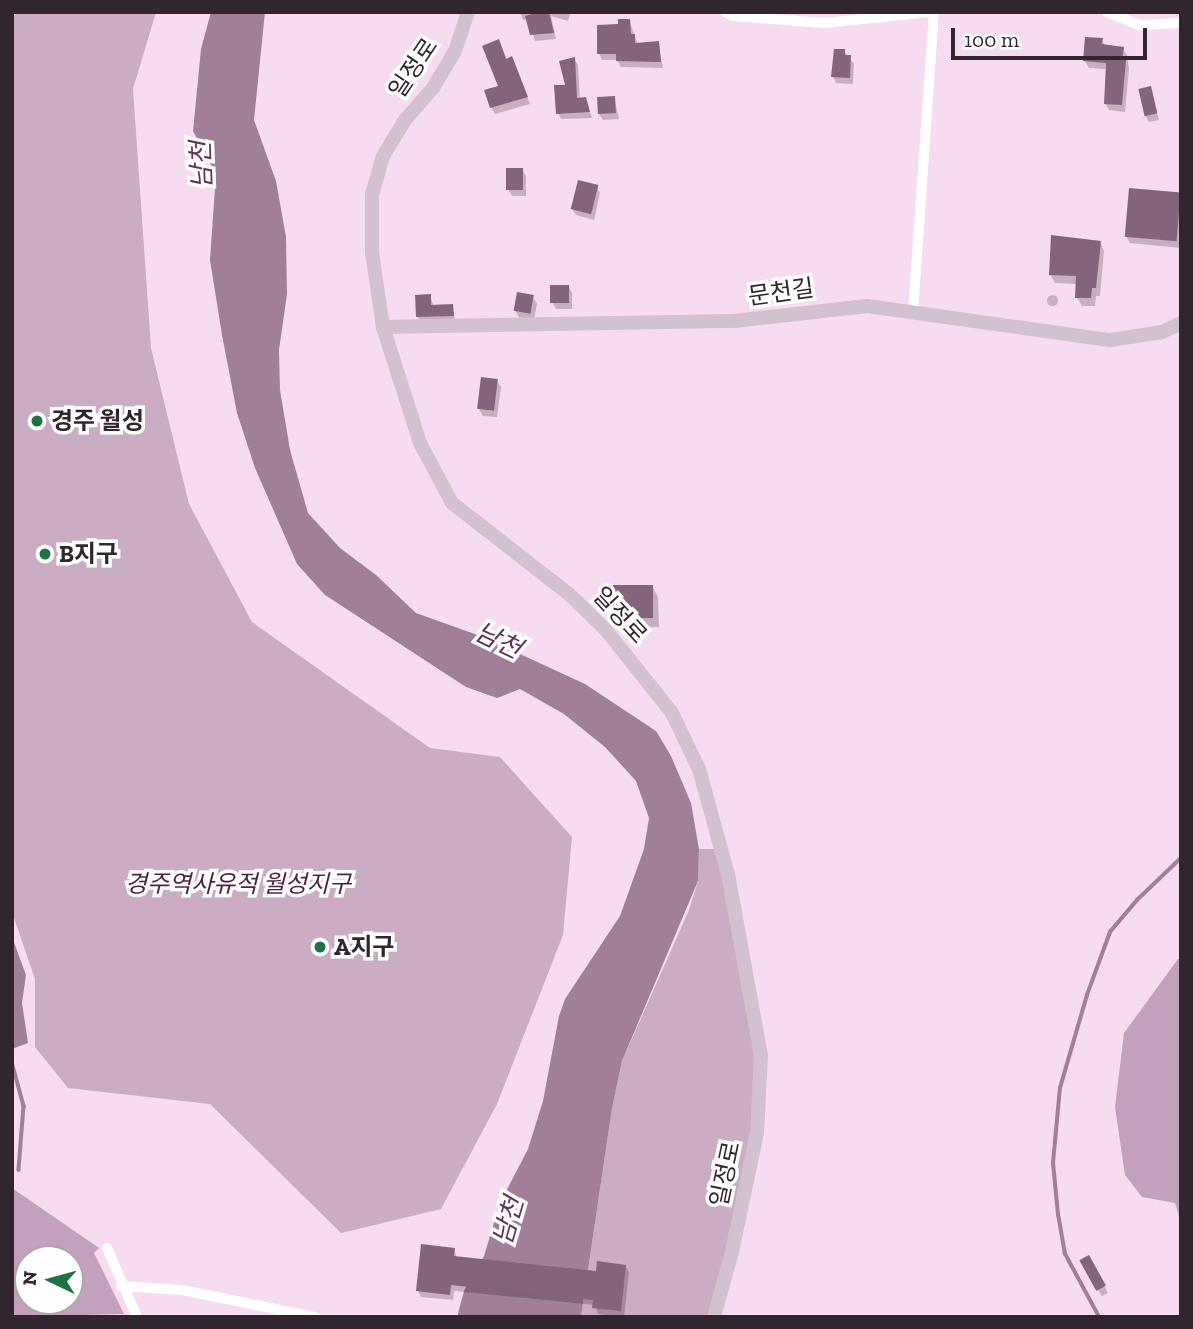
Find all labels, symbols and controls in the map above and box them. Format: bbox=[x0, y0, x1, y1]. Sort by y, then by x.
scale bar bbox=[955, 14, 1151, 58]
text: 100 m bbox=[964, 27, 1019, 52]
street label: 일정로 bbox=[383, 32, 443, 104]
water label: 남천 bbox=[186, 141, 218, 189]
street label: 문천길 bbox=[746, 273, 816, 311]
place label: 경주 월성 bbox=[51, 407, 144, 435]
marker: 경주 월성 bbox=[29, 413, 45, 429]
place label: B지구 bbox=[59, 540, 118, 568]
marker: B지구 bbox=[37, 546, 53, 562]
street label: 일정로 bbox=[587, 581, 653, 649]
water label: 남천 bbox=[470, 616, 526, 666]
park label: 경주역사유적 월성지구 bbox=[125, 870, 351, 898]
place label: A지구 bbox=[334, 933, 395, 961]
marker: A지구 bbox=[312, 939, 328, 955]
street label: 일정로 bbox=[704, 1139, 746, 1209]
water label: 남천 bbox=[487, 1194, 531, 1248]
north arrow bbox=[14, 1245, 84, 1315]
text: N bbox=[17, 1270, 42, 1287]

